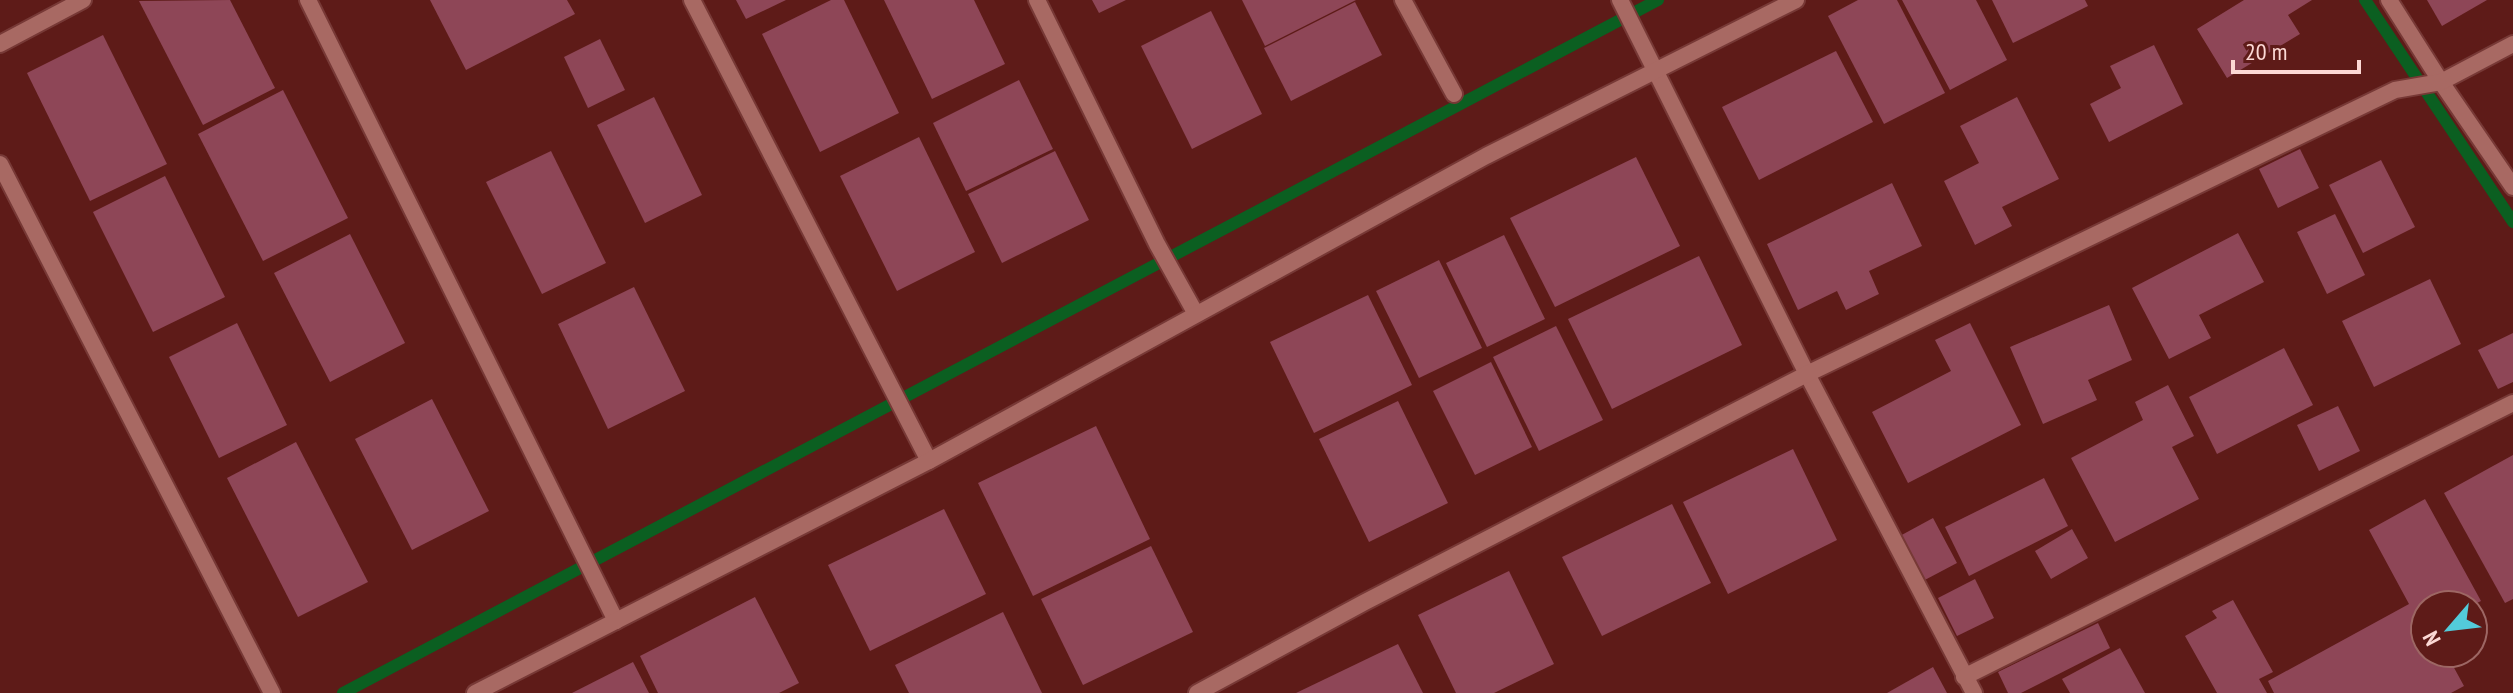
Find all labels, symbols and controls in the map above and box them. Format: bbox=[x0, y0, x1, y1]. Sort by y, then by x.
scale bar bbox=[2233, 24, 2359, 74]
text: 20 m bbox=[2245, 36, 2287, 67]
north arrow bbox=[2409, 589, 2489, 669]
text: N bbox=[2416, 627, 2446, 650]

